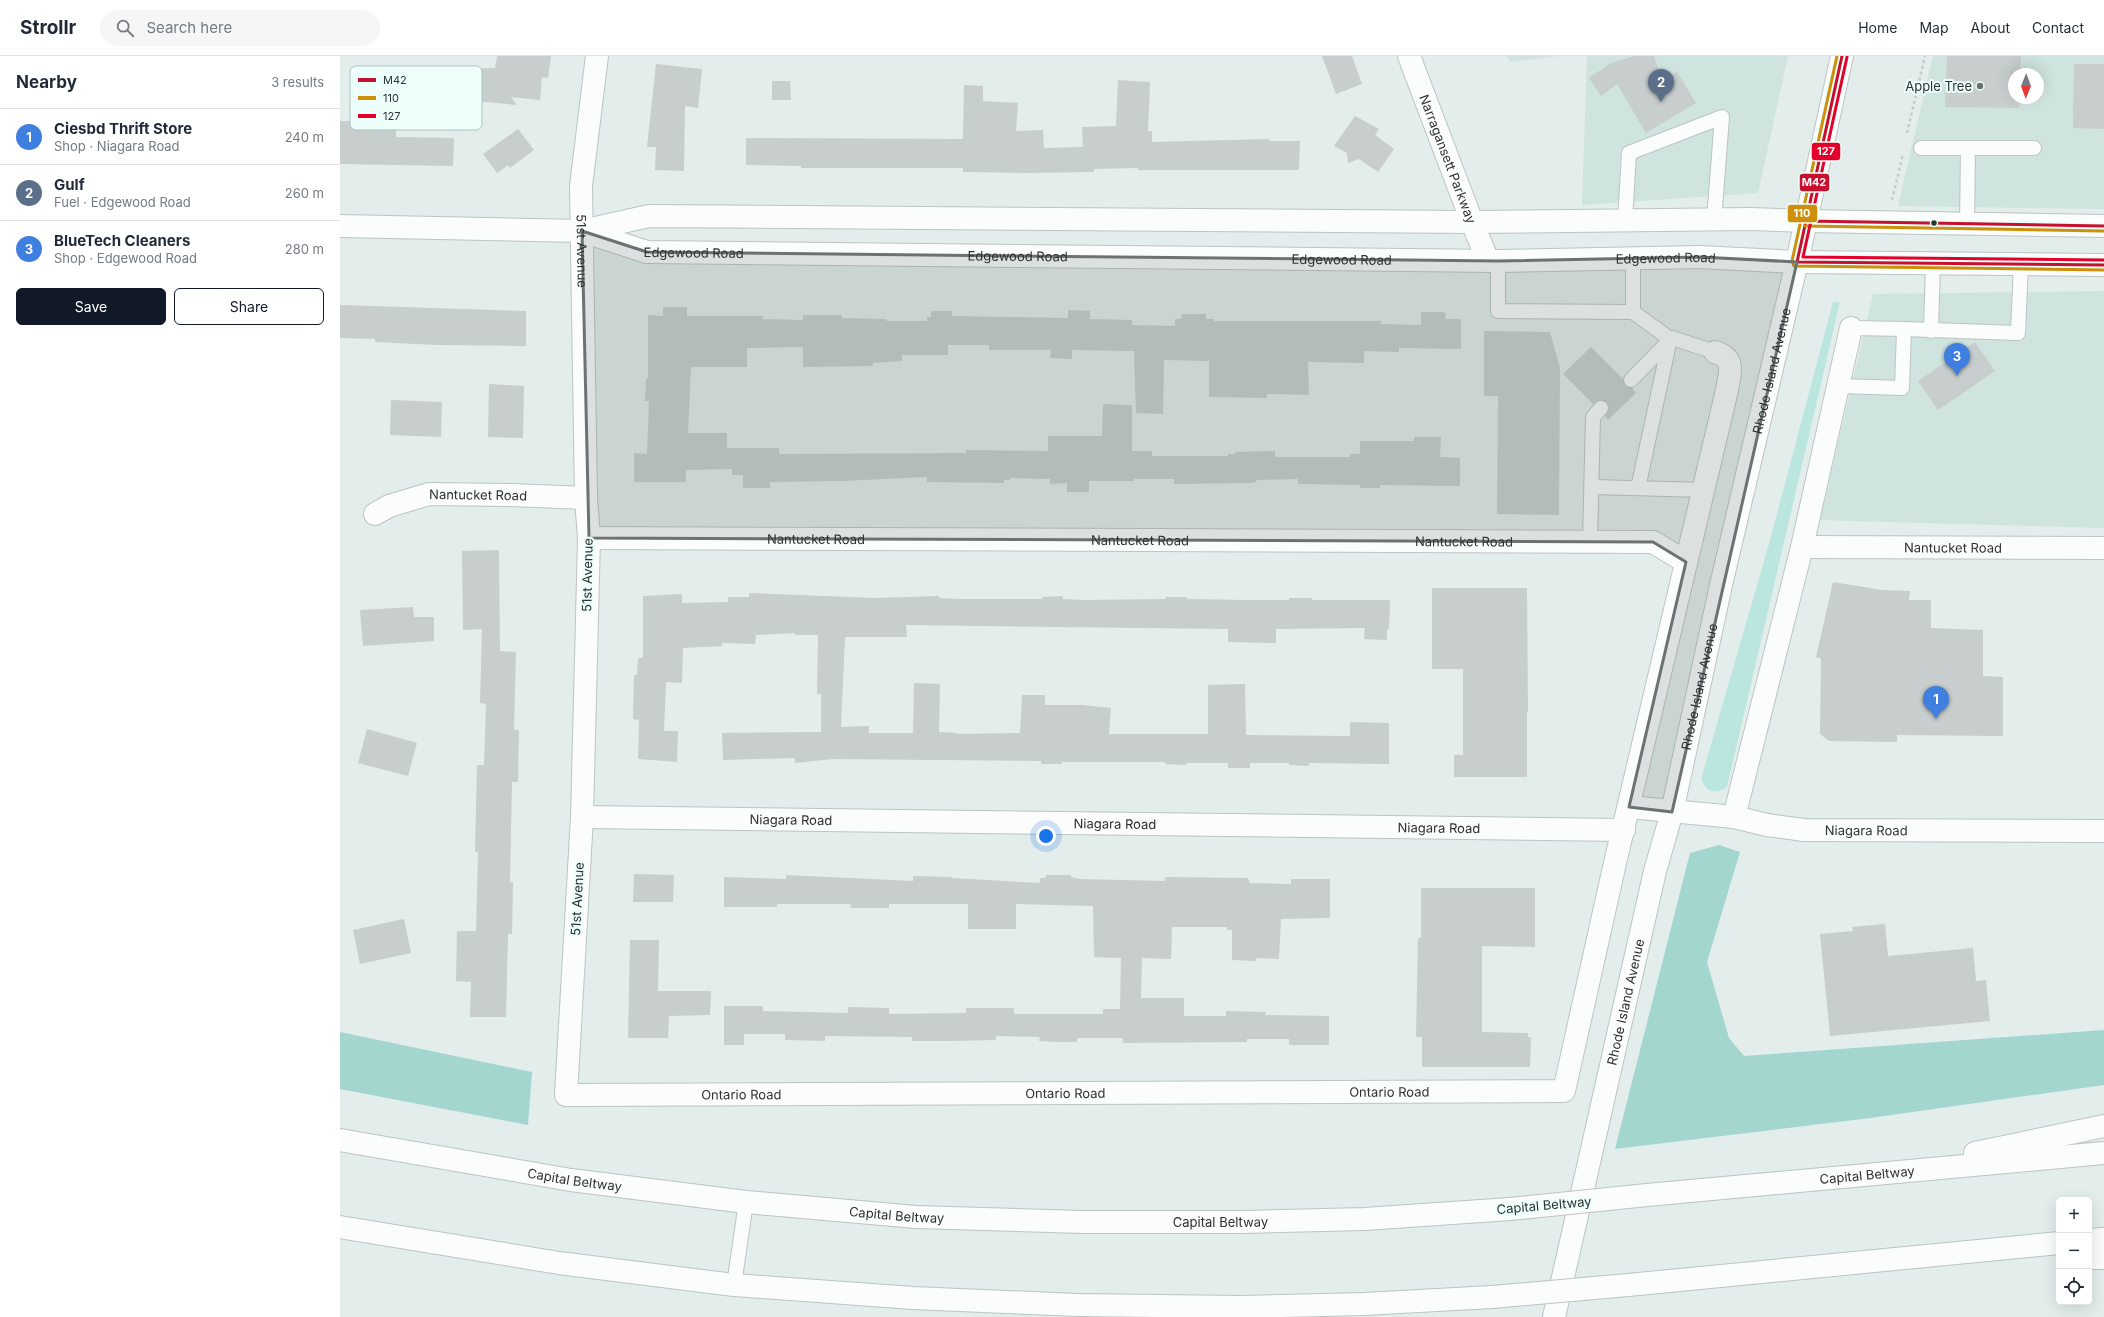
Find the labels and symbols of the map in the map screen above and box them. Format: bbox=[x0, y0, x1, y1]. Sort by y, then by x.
legend bbox=[350, 66, 482, 130]
north arrow bbox=[2008, 68, 2044, 104]
pin: 2 bbox=[1648, 69, 1674, 102]
text: M42 bbox=[383, 73, 407, 87]
place label: Apple Tree bbox=[1905, 78, 1972, 94]
marker: Apple Tree bbox=[1975, 81, 1985, 91]
text: 110 bbox=[383, 91, 399, 105]
street label: Narragansett Parkway bbox=[1416, 92, 1480, 226]
text: 127 bbox=[383, 109, 400, 123]
line badge: 127 bbox=[1811, 142, 1841, 161]
text: 127 bbox=[1817, 144, 1835, 158]
line badge: M42 bbox=[1799, 173, 1830, 192]
text: M42 bbox=[1802, 175, 1826, 189]
line badge: 110 bbox=[1787, 204, 1818, 223]
text: 110 bbox=[1794, 206, 1810, 220]
street label: 51st Avenue bbox=[573, 214, 591, 288]
unlabelled marker bbox=[1929, 218, 1939, 228]
street label: Edgewood Road bbox=[644, 244, 744, 261]
street label: Edgewood Road bbox=[968, 247, 1068, 264]
street label: Edgewood Road bbox=[1615, 249, 1716, 267]
street label: Edgewood Road bbox=[1291, 251, 1392, 268]
street label: Rhode Island Avenue bbox=[1749, 306, 1794, 435]
pin: 3 bbox=[1944, 343, 1970, 376]
street label: Nantucket Road bbox=[429, 486, 527, 504]
street label: Nantucket Road bbox=[767, 531, 865, 547]
street label: Nantucket Road bbox=[1091, 532, 1189, 548]
street label: Nantucket Road bbox=[1415, 533, 1513, 549]
street label: 51st Avenue bbox=[578, 538, 596, 612]
street label: Nantucket Road bbox=[1904, 539, 2002, 556]
street label: Rhode Island Avenue bbox=[1678, 622, 1720, 751]
pin: 1 bbox=[1923, 686, 1949, 719]
street label: Niagara Road bbox=[749, 811, 832, 828]
street label: Niagara Road bbox=[1073, 815, 1156, 832]
street label: Niagara Road bbox=[1397, 819, 1480, 836]
street label: Niagara Road bbox=[1825, 822, 1908, 838]
your location bbox=[1036, 826, 1056, 846]
street label: 51st Avenue bbox=[567, 862, 587, 936]
street label: Rhode Island Avenue bbox=[1603, 937, 1647, 1067]
street label: Ontario Road bbox=[1349, 1084, 1430, 1100]
street label: Ontario Road bbox=[1025, 1085, 1106, 1101]
street label: Ontario Road bbox=[701, 1086, 782, 1102]
street label: Capital Beltway bbox=[1819, 1162, 1915, 1187]
street label: Capital Beltway bbox=[526, 1165, 623, 1194]
street label: Capital Beltway bbox=[1496, 1193, 1592, 1217]
street label: Capital Beltway bbox=[848, 1203, 944, 1226]
street label: Capital Beltway bbox=[1173, 1213, 1268, 1230]

